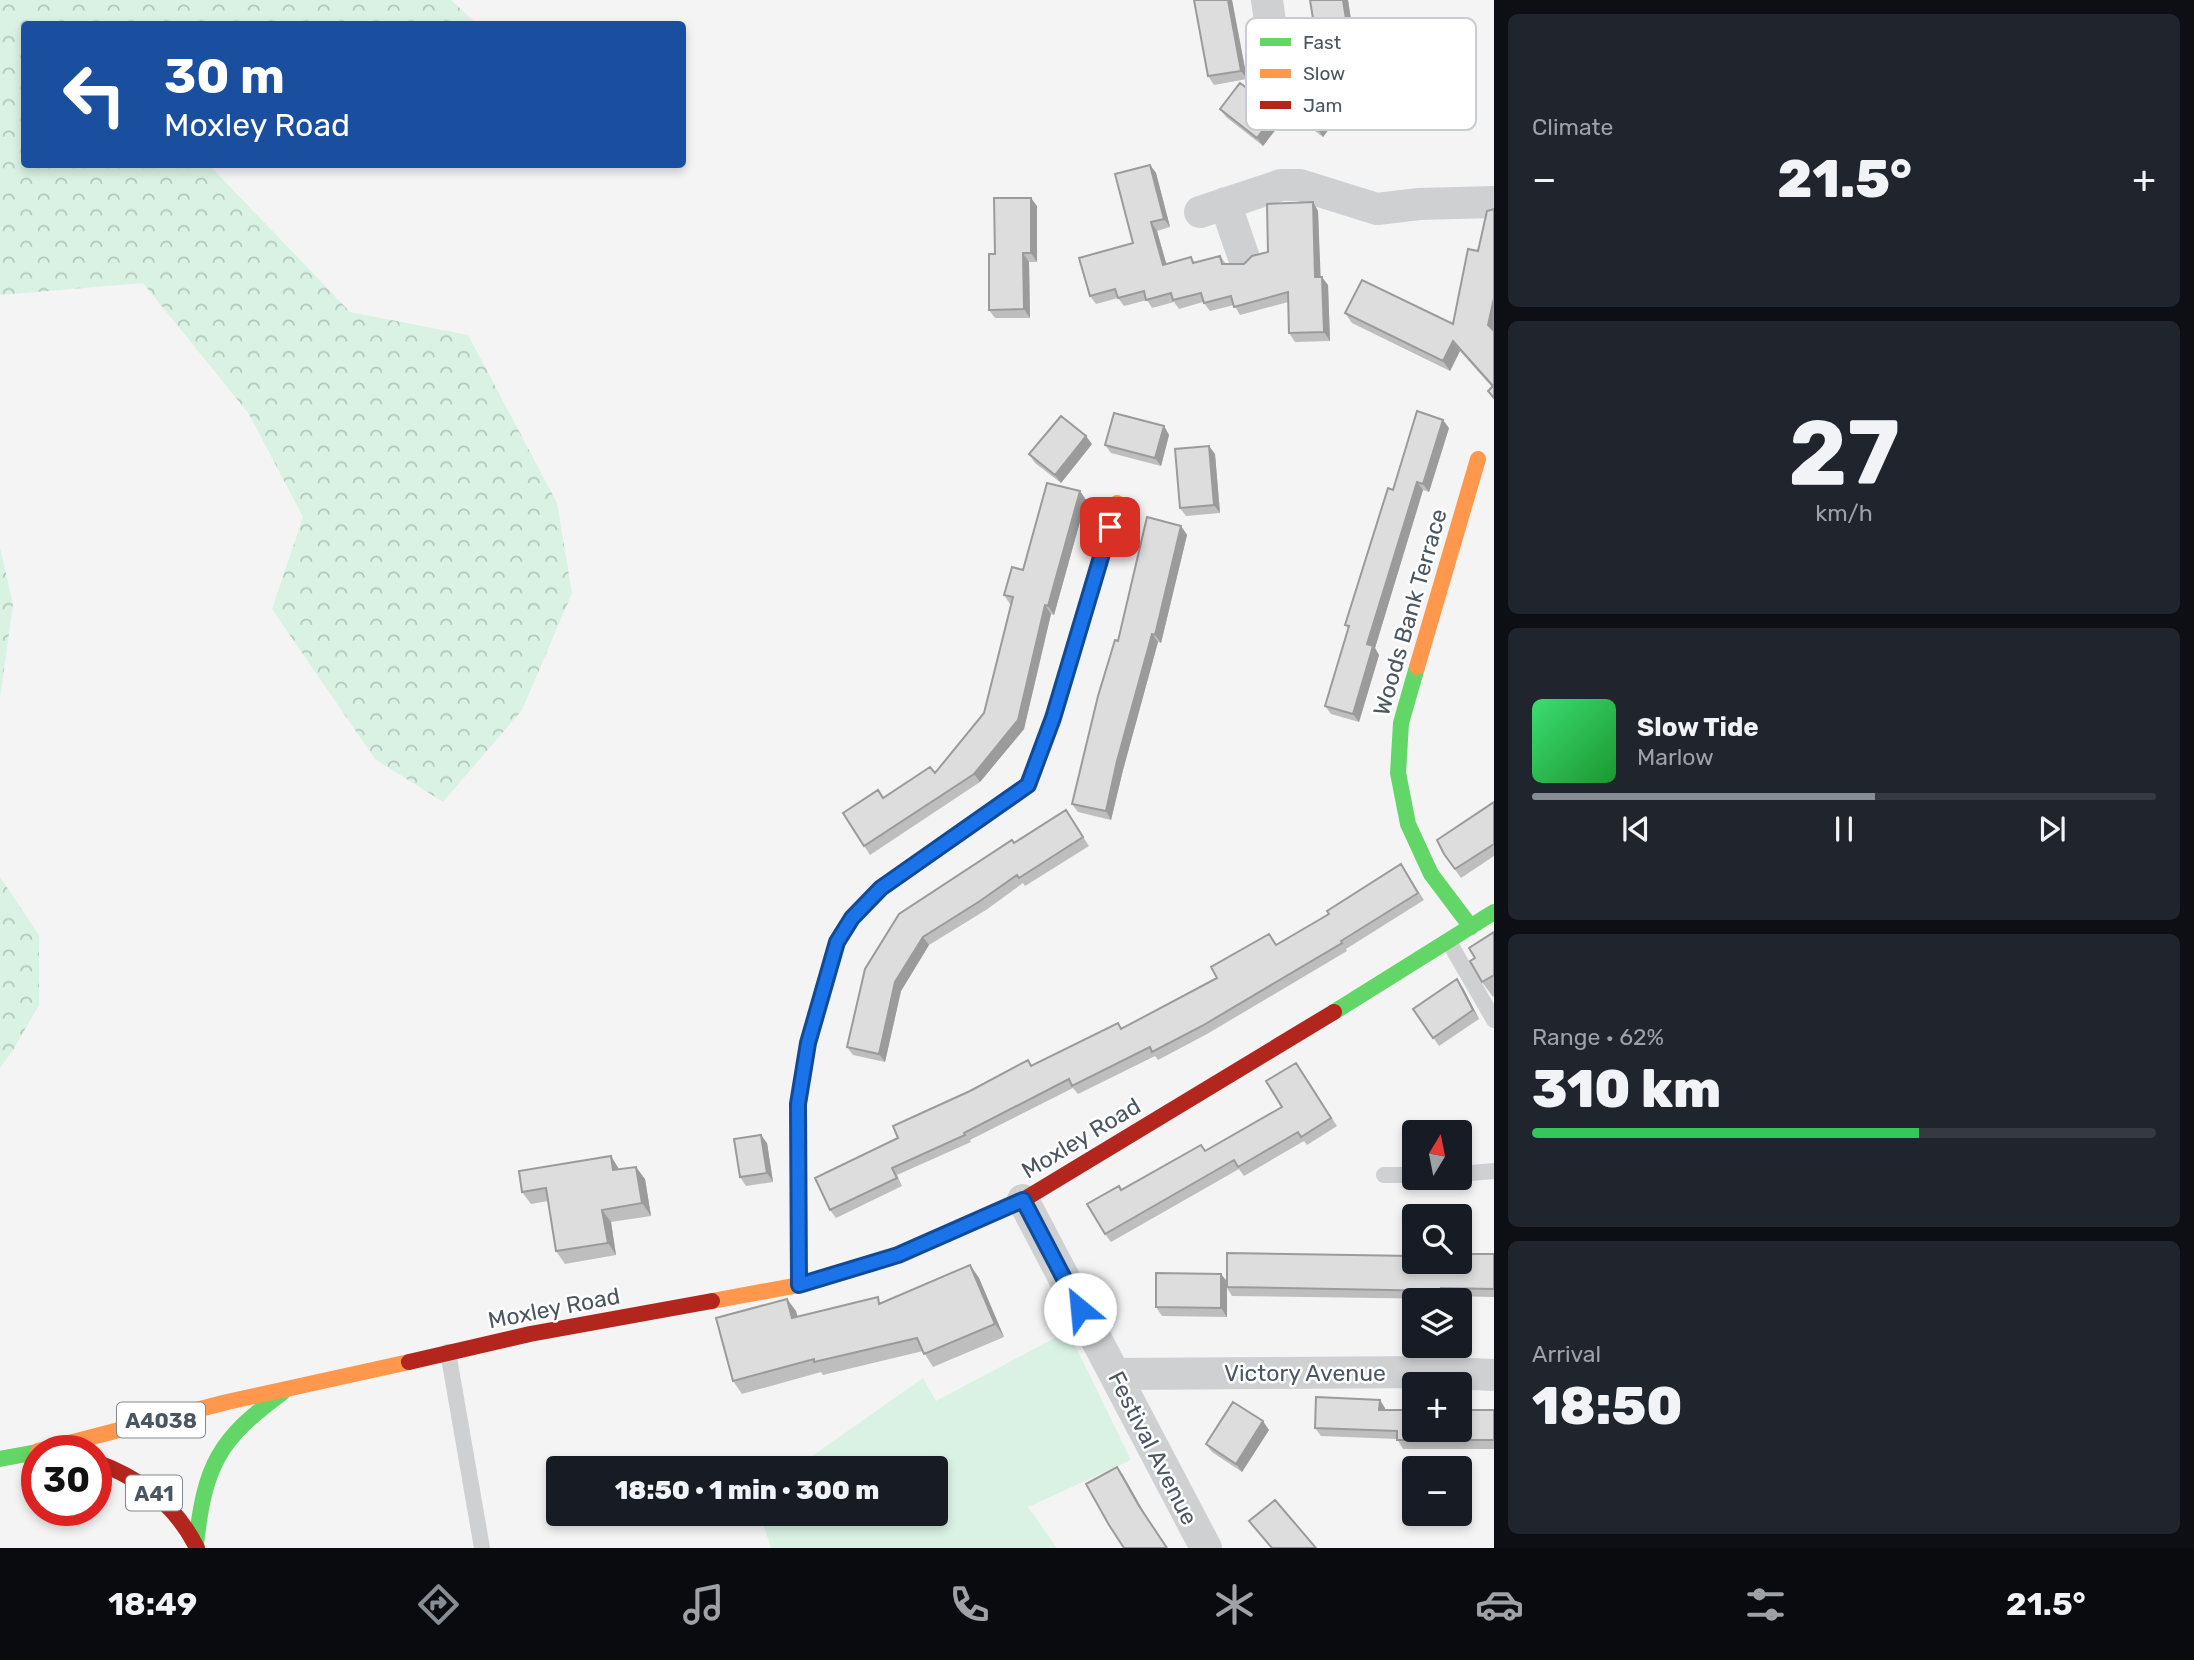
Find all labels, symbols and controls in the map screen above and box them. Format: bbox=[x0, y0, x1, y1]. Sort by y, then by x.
legend bbox=[1246, 18, 1476, 130]
text: Fast bbox=[1303, 31, 1342, 54]
text: 30 m bbox=[164, 47, 285, 105]
icon: left bbox=[49, 49, 140, 140]
text: Slow bbox=[1303, 62, 1345, 85]
text: Jam bbox=[1303, 94, 1342, 117]
text: Moxley Road bbox=[164, 106, 350, 144]
text: Climate bbox=[1532, 113, 1613, 141]
text: 21.5° bbox=[1777, 148, 1912, 210]
text: − bbox=[1532, 156, 1557, 202]
text: + bbox=[2132, 156, 2156, 202]
text: 27 bbox=[1788, 399, 1900, 507]
pin bbox=[1080, 497, 1140, 557]
text: km/h bbox=[1815, 499, 1873, 527]
street label: Woods Bank Terrace bbox=[1367, 505, 1453, 719]
icon: arrive bbox=[1091, 508, 1129, 546]
text: Slow Tide bbox=[1637, 712, 1759, 743]
text: Marlow bbox=[1637, 743, 1714, 771]
icon: previous bbox=[1617, 810, 1655, 848]
icon: pause bbox=[1825, 810, 1863, 848]
icon: next bbox=[2033, 810, 2071, 848]
text: Range · 62% bbox=[1532, 1023, 1664, 1051]
text: 310 km bbox=[1532, 1058, 1721, 1120]
street label: Moxley Road bbox=[1016, 1092, 1146, 1184]
north arrow bbox=[1402, 1120, 1472, 1190]
map controls bbox=[1402, 1120, 1472, 1526]
button: search bbox=[1402, 1204, 1472, 1274]
position arrow bbox=[1043, 1272, 1117, 1346]
street label: Moxley Road bbox=[486, 1281, 622, 1335]
button: layers bbox=[1402, 1288, 1472, 1358]
text: Arrival bbox=[1532, 1340, 1601, 1368]
street label: Victory Avenue bbox=[1224, 1359, 1386, 1387]
street label: Festival Avenue bbox=[1102, 1367, 1204, 1529]
button: + bbox=[1402, 1372, 1472, 1442]
text: 18:50 bbox=[1532, 1375, 1683, 1437]
road number: A4038 bbox=[117, 1402, 205, 1438]
speed limit sign: 30 bbox=[21, 1435, 112, 1526]
button: − bbox=[1402, 1456, 1472, 1526]
text: 18:50 · 1 min · 300 m bbox=[615, 1475, 879, 1506]
road number: A41 bbox=[126, 1476, 182, 1510]
icon: directions bbox=[414, 1580, 463, 1629]
icon: music bbox=[679, 1580, 728, 1629]
icon: phone bbox=[945, 1580, 994, 1629]
icon: climate bbox=[1210, 1580, 1259, 1629]
icon: car bbox=[1475, 1580, 1524, 1629]
icon: filters bbox=[1741, 1580, 1790, 1629]
text: 18:49 bbox=[108, 1585, 197, 1623]
text: 21.5° bbox=[2006, 1585, 2086, 1623]

